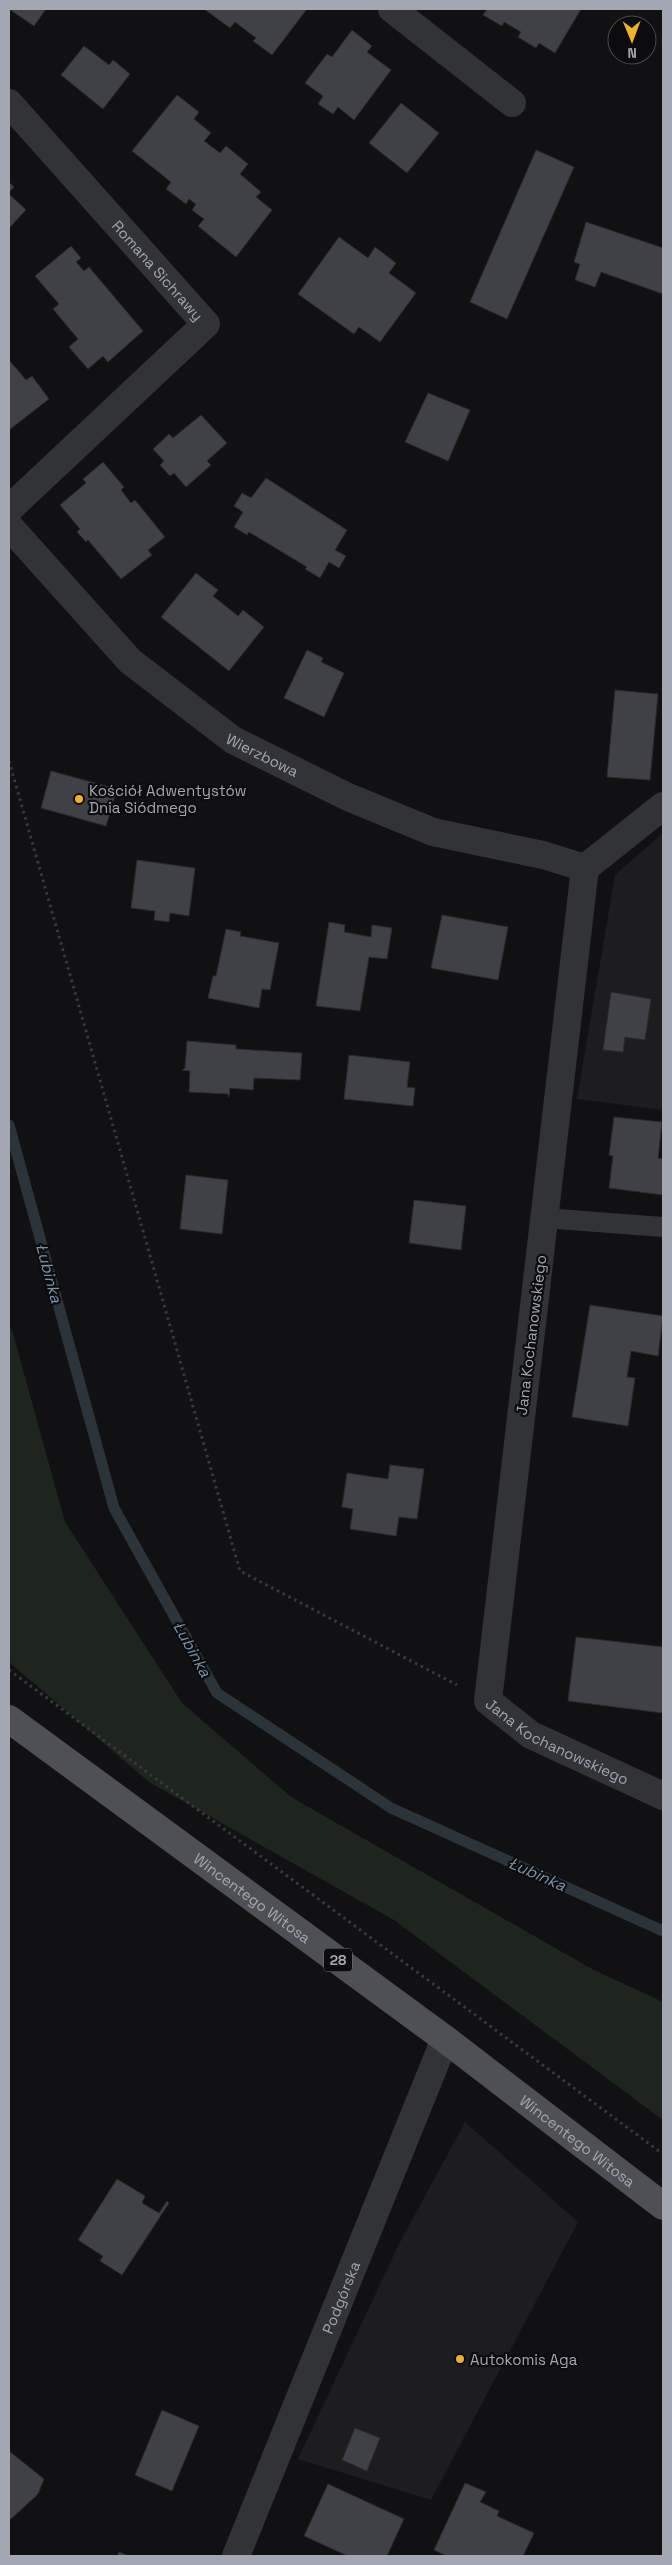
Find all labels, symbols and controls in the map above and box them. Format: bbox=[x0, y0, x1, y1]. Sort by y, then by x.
north arrow bbox=[607, 15, 657, 65]
text: N bbox=[627, 44, 637, 62]
street label: Romana Sichrawy bbox=[108, 216, 208, 324]
street label: Wierzbowa bbox=[223, 729, 302, 781]
place label: Kościół Adwentystów Dnia Siódmego bbox=[89, 781, 247, 817]
marker: Kościół Adwentystów Dnia Siódmego bbox=[73, 793, 85, 805]
water label: Łubinka bbox=[31, 1241, 67, 1306]
street label: Jana Kochanowskiego bbox=[512, 1254, 550, 1416]
water label: Łubinka bbox=[168, 1617, 216, 1681]
street label: Jana Kochanowskiego bbox=[482, 1694, 632, 1788]
street label: Wincentego Witosa bbox=[190, 1849, 315, 1947]
water label: Łubinka bbox=[505, 1852, 570, 1896]
road number: 28 bbox=[324, 1948, 352, 1972]
street label: Wincentego Witosa bbox=[516, 2090, 639, 2191]
street label: Podgórska bbox=[317, 2258, 364, 2336]
place label: Autokomis Aga bbox=[470, 2350, 578, 2369]
marker: Autokomis Aga bbox=[454, 2353, 466, 2365]

